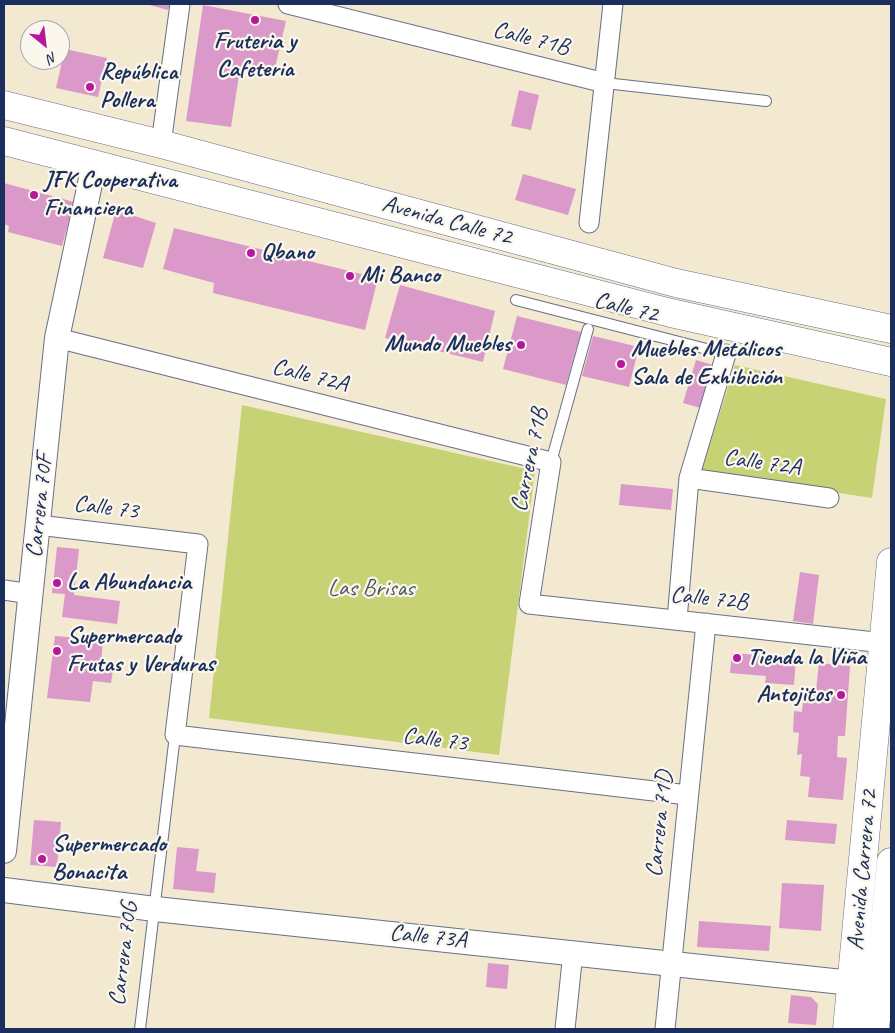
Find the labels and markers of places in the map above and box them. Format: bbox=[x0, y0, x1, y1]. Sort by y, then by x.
marker: Fruteria y Cafeteria bbox=[249, 14, 261, 26]
place label: Fruteria y Cafeteria bbox=[214, 28, 296, 84]
place label: República Pollera bbox=[100, 59, 177, 115]
marker: República Pollera bbox=[84, 81, 96, 93]
place label: JFK Cooperativa Financiera bbox=[44, 167, 177, 223]
marker: JFK Cooperativa Financiera bbox=[28, 189, 40, 201]
place label: Qbano bbox=[261, 239, 314, 267]
marker: Qbano bbox=[245, 247, 257, 259]
place label: Mi Banco bbox=[360, 262, 440, 290]
marker: Mi Banco bbox=[344, 270, 356, 282]
place label: Mundo Muebles bbox=[384, 331, 511, 359]
place label: Muebles Metálicos Sala de Exhibición bbox=[631, 336, 782, 392]
marker: Mundo Muebles bbox=[515, 339, 527, 351]
marker: Muebles Metálicos Sala de Exhibición bbox=[615, 358, 627, 370]
place label: La Abundancia bbox=[67, 569, 191, 597]
marker: La Abundancia bbox=[51, 577, 63, 589]
place label: Supermercado Frutas y Verduras bbox=[67, 623, 215, 679]
place label: Tienda la Viña bbox=[747, 644, 866, 672]
marker: Supermercado Frutas y Verduras bbox=[51, 645, 63, 657]
marker: Tienda la Viña bbox=[731, 652, 743, 664]
place label: Antojitos bbox=[756, 681, 831, 709]
marker: Antojitos bbox=[835, 689, 847, 701]
place label: Supermercado Bonacita bbox=[52, 831, 166, 887]
marker: Supermercado Bonacita bbox=[36, 853, 48, 865]

